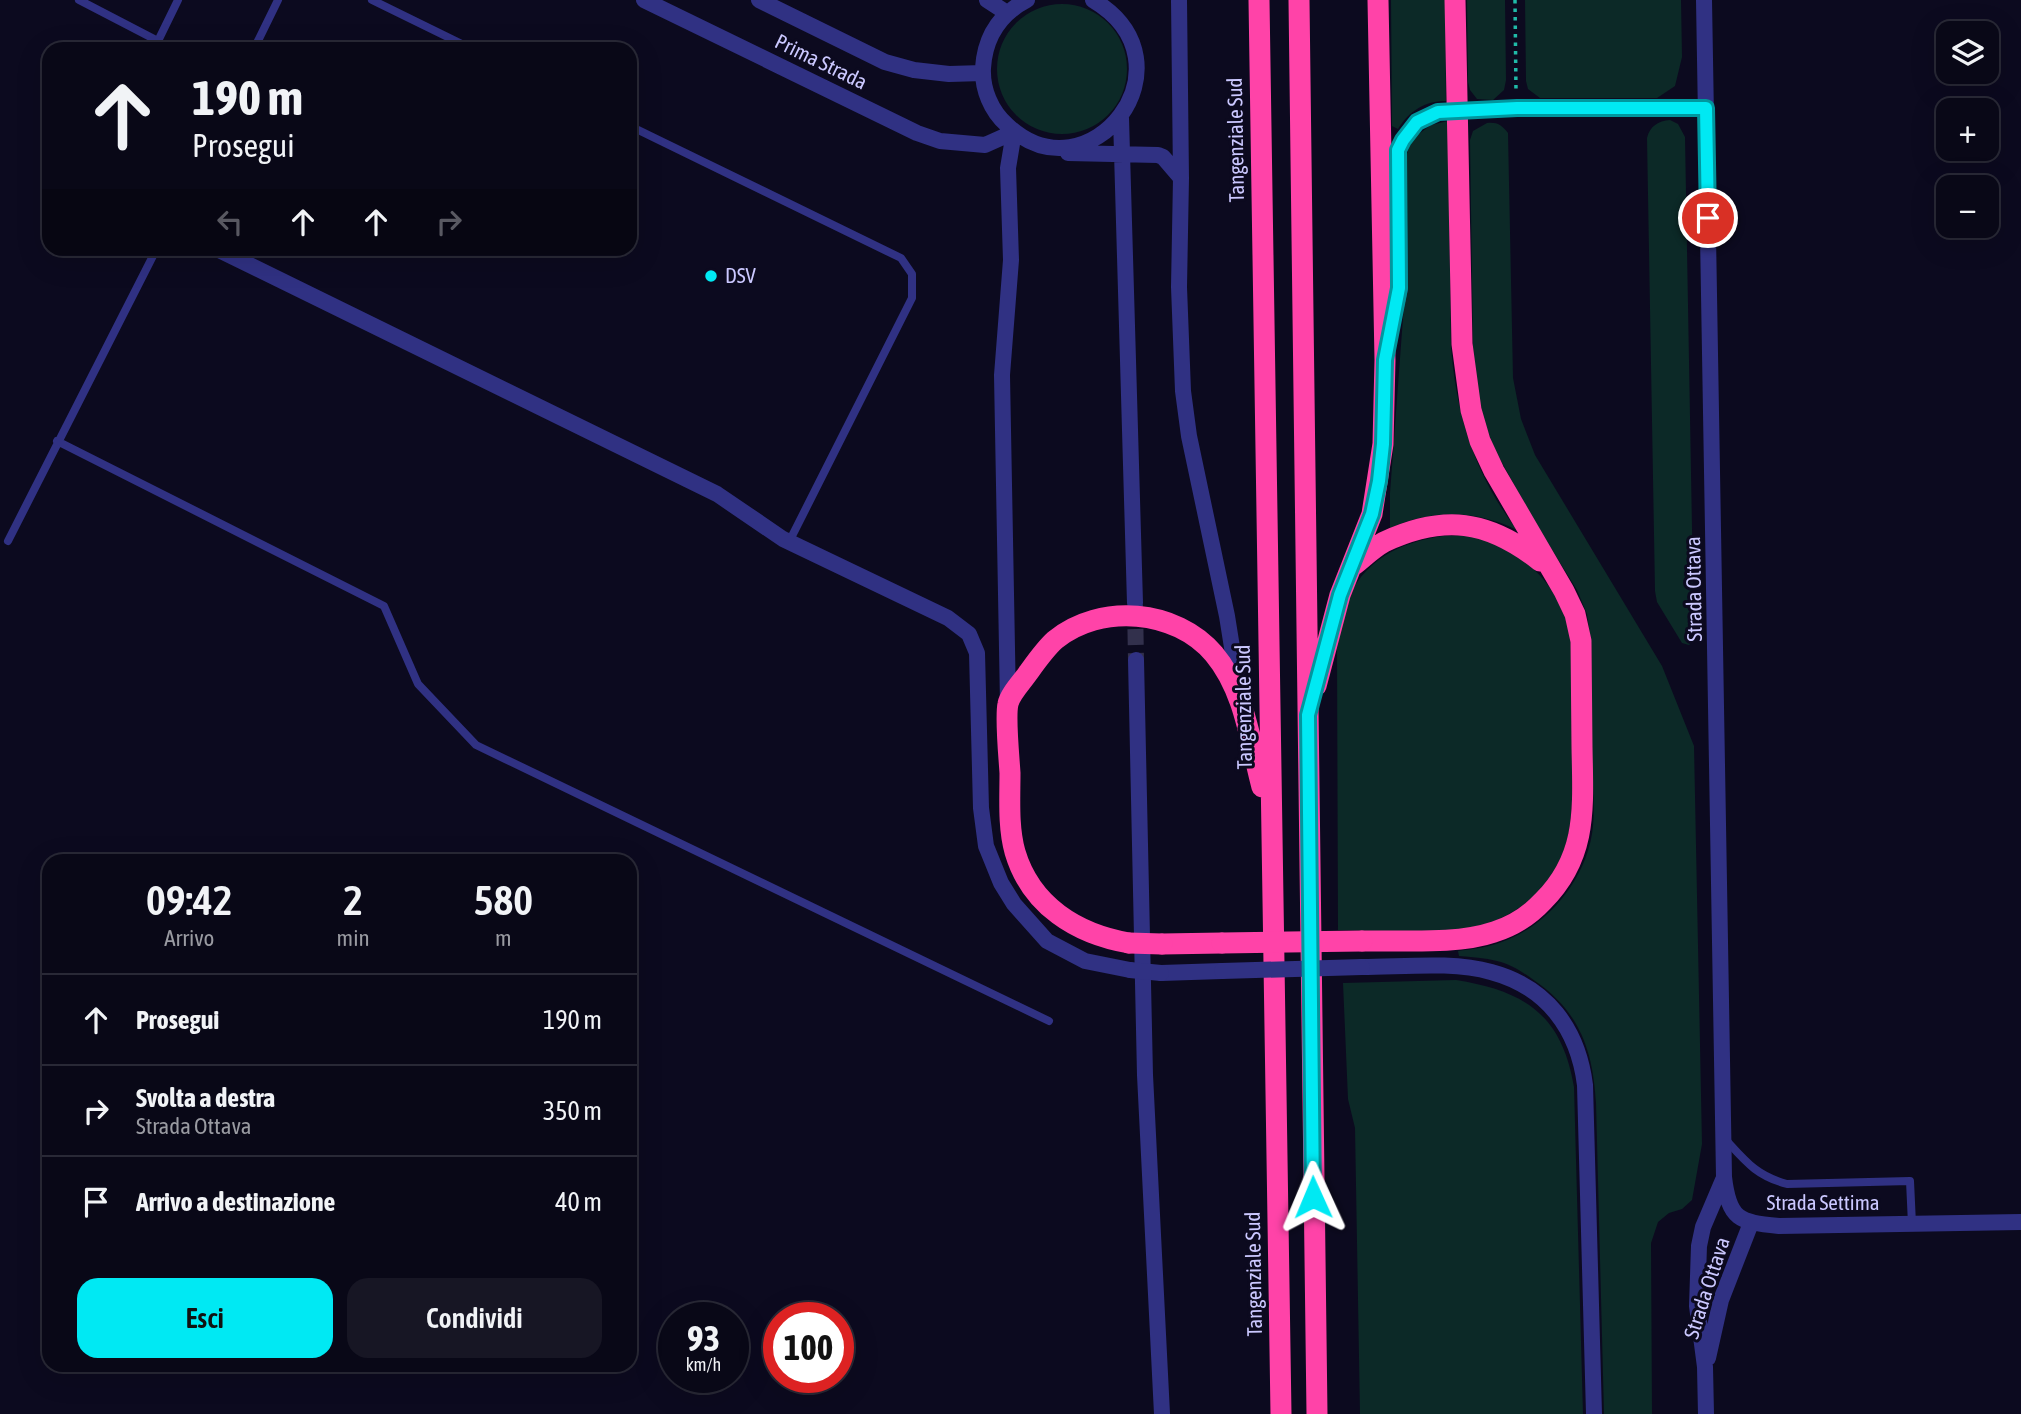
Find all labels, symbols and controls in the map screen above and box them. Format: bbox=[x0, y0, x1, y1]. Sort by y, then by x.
map controls bbox=[1936, 21, 1999, 238]
button: layers bbox=[1936, 21, 1999, 84]
street label: Prima Strada bbox=[772, 29, 871, 94]
text: 190 m bbox=[192, 69, 303, 125]
icon: ahead bbox=[77, 70, 168, 161]
street label: Tangenziale Sud bbox=[1222, 77, 1248, 203]
button: + bbox=[1936, 98, 1999, 161]
text: Prosegui bbox=[192, 127, 295, 164]
button: − bbox=[1936, 175, 1999, 238]
pin bbox=[1678, 188, 1738, 248]
icon: arrive bbox=[1689, 199, 1727, 237]
icon: left bbox=[211, 203, 249, 241]
icon: ahead bbox=[284, 203, 322, 241]
icon: ahead bbox=[357, 203, 395, 241]
icon: right bbox=[430, 203, 468, 241]
place label: DSV bbox=[725, 263, 757, 287]
marker: DSV bbox=[703, 268, 719, 284]
street label: Strada Ottava bbox=[1680, 536, 1706, 642]
street label: Tangenziale Sud bbox=[1230, 644, 1256, 770]
text: 09:42 bbox=[146, 876, 233, 924]
text: 2 bbox=[343, 876, 363, 924]
text: 580 bbox=[474, 876, 533, 924]
text: Arrivo bbox=[164, 925, 214, 951]
text: min bbox=[337, 925, 370, 951]
text: m bbox=[495, 925, 512, 951]
icon: ahead bbox=[77, 1001, 115, 1039]
text: Prosegui bbox=[136, 1005, 219, 1035]
text: 190 m bbox=[543, 1005, 602, 1035]
text: Svolta a destra bbox=[136, 1083, 275, 1113]
icon: right bbox=[77, 1092, 115, 1130]
text: 350 m bbox=[543, 1096, 602, 1126]
text: Strada Ottava bbox=[136, 1113, 251, 1139]
position arrow bbox=[1276, 1160, 1350, 1234]
icon: arrive bbox=[77, 1183, 115, 1221]
text: Arrivo a destinazione bbox=[136, 1187, 335, 1217]
text: 40 m bbox=[555, 1187, 602, 1217]
street label: Strada Settima bbox=[1766, 1190, 1880, 1214]
street label: Tangenziale Sud bbox=[1240, 1211, 1266, 1337]
street label: Strada Ottava bbox=[1678, 1234, 1734, 1341]
button: Esci bbox=[77, 1278, 333, 1358]
button: Condividi bbox=[347, 1278, 602, 1358]
speed limit sign: 100 bbox=[763, 1302, 854, 1393]
text: 93 bbox=[687, 1318, 720, 1358]
text: km/h bbox=[686, 1354, 721, 1375]

